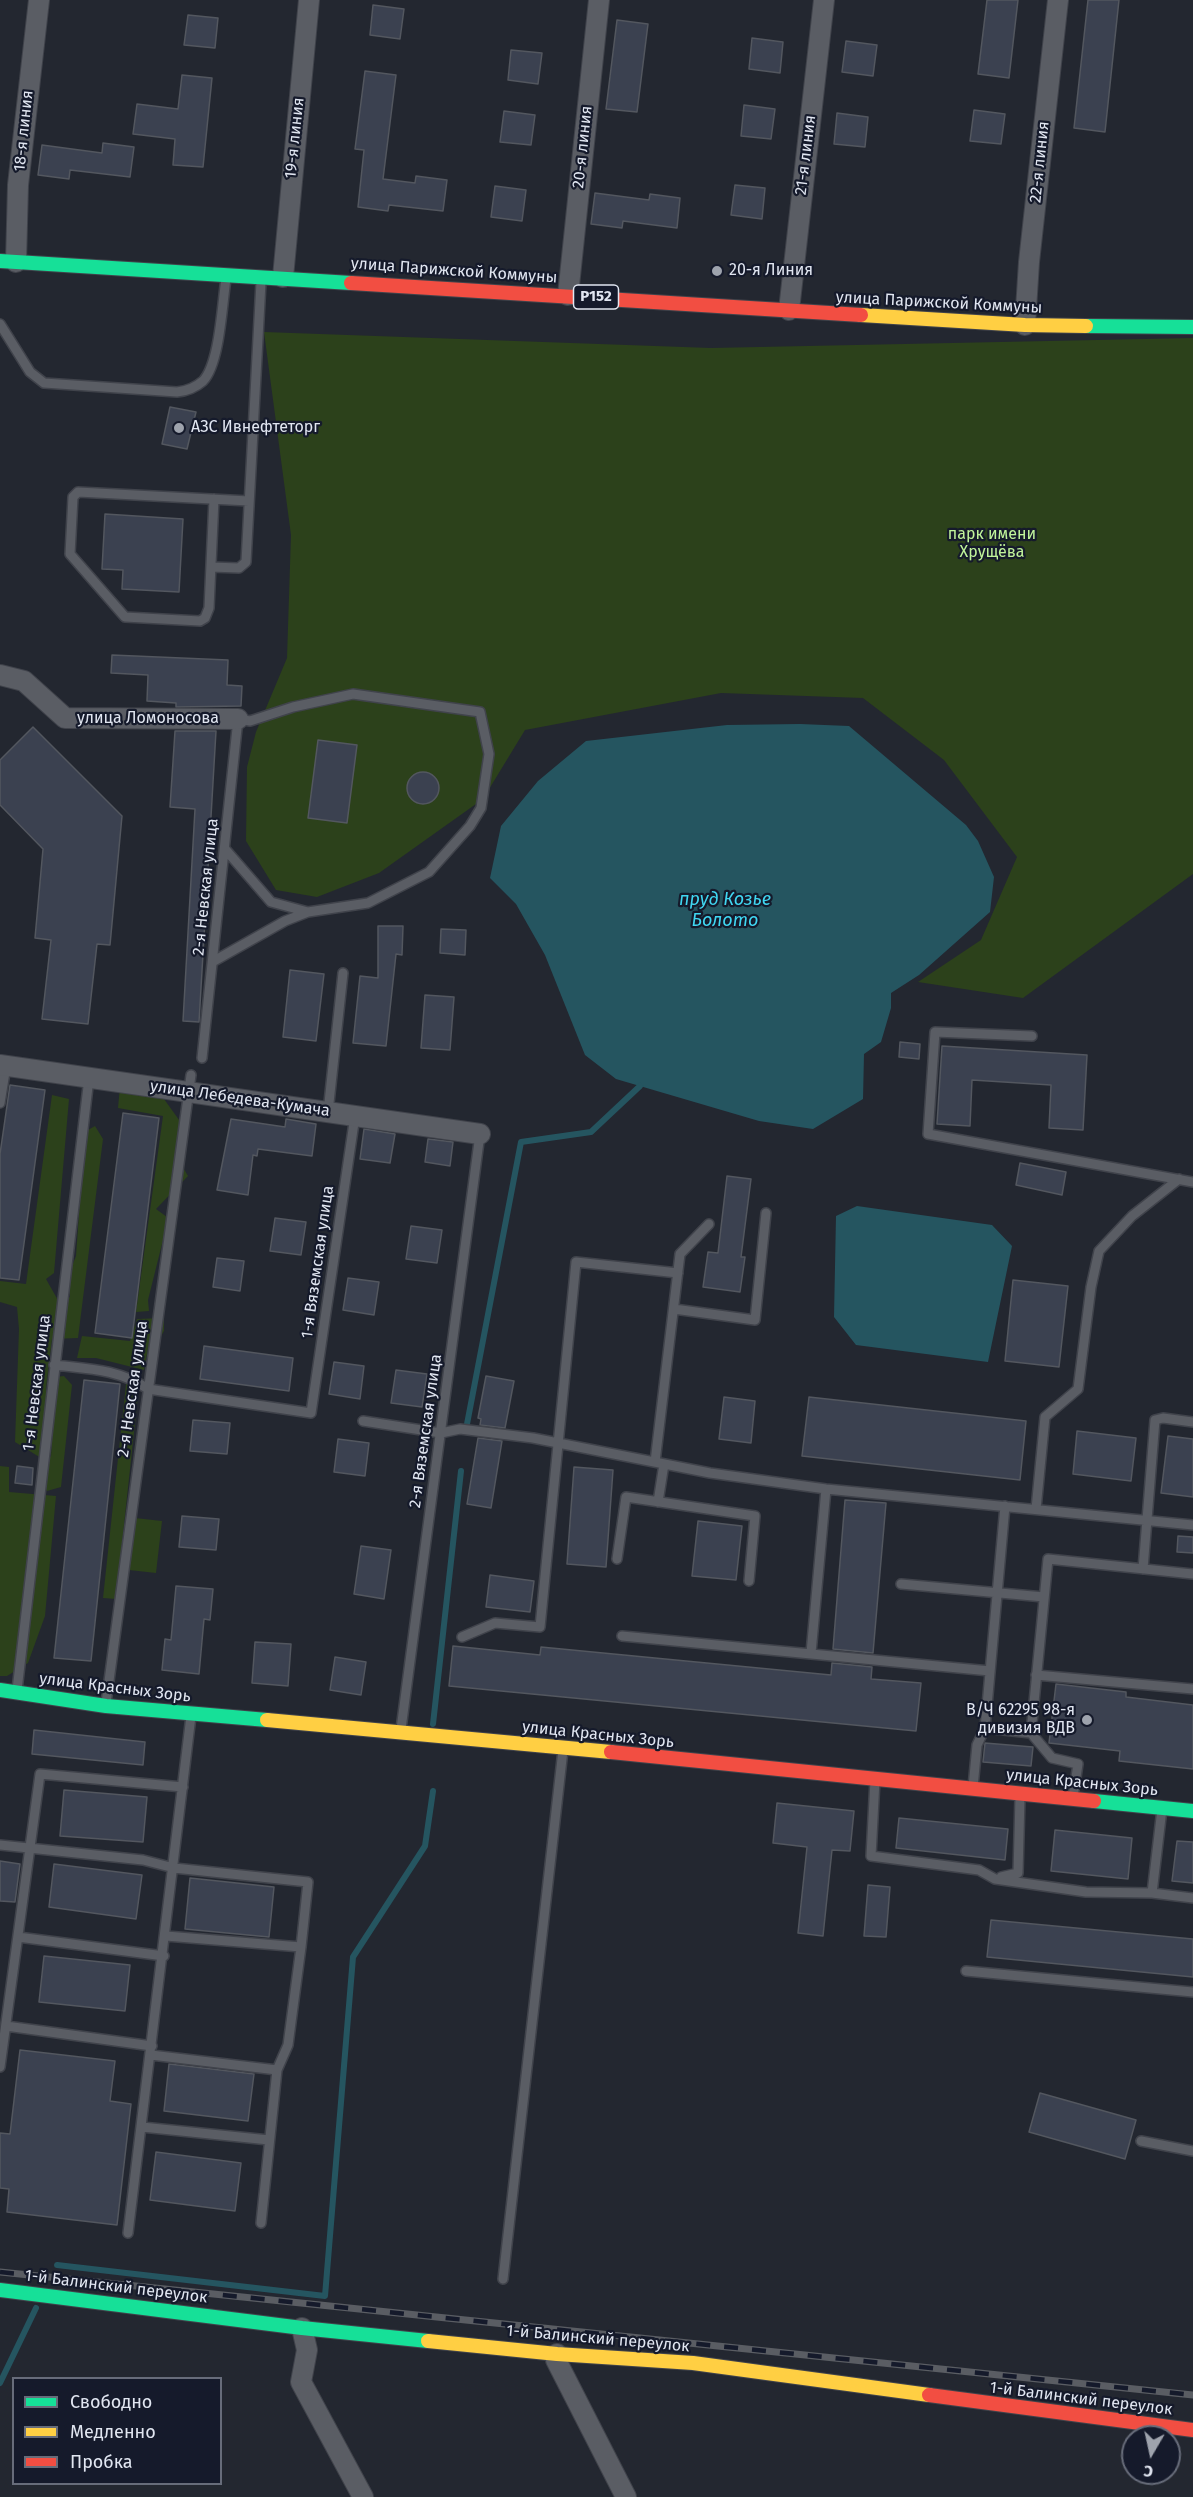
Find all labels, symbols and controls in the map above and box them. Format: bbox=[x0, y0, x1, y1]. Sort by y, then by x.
street label: 18-я линия bbox=[10, 89, 38, 173]
street label: 19-я линия bbox=[281, 97, 309, 179]
street label: 20-я линия bbox=[569, 105, 597, 189]
street label: 21-я линия bbox=[792, 114, 820, 196]
street label: 22-я линия bbox=[1026, 120, 1054, 204]
street label: улица Парижской Коммуны bbox=[350, 254, 558, 288]
place label: 20-я Линия bbox=[729, 261, 813, 281]
marker: 20-я Линия bbox=[710, 264, 724, 278]
road number: Р152 bbox=[574, 285, 618, 309]
street label: улица Парижской Коммуны bbox=[835, 288, 1043, 318]
place label: АЗС Ивнефтеторг bbox=[191, 418, 320, 438]
marker: АЗС Ивнефтеторг bbox=[172, 421, 186, 435]
park label: парк имени Хрущёва bbox=[948, 525, 1036, 563]
street label: улица Ломоносова bbox=[77, 709, 219, 729]
street label: 2-я Невская улица bbox=[189, 817, 223, 957]
water label: пруд Козье Болото bbox=[679, 889, 771, 932]
street label: улица Лебедева-Кумача bbox=[149, 1077, 331, 1121]
street label: 1-я Вяземская улица bbox=[298, 1184, 338, 1340]
street label: 1-я Невская улица bbox=[19, 1314, 55, 1452]
street label: 2-я Невская улица bbox=[114, 1319, 152, 1459]
street label: 2-я Вяземская улица bbox=[406, 1353, 446, 1509]
street label: улица Красных Зорь bbox=[38, 1669, 192, 1707]
place label: В/Ч 62295 98-я дивизия ВДВ bbox=[966, 1701, 1075, 1739]
marker: В/Ч 62295 98-я дивизия ВДВ bbox=[1080, 1713, 1094, 1727]
street label: улица Красных Зорь bbox=[521, 1717, 675, 1753]
street label: улица Красных Зорь bbox=[1005, 1765, 1159, 1801]
street label: 1-й Балинский переулок bbox=[24, 2266, 208, 2308]
street label: 1-й Балинский переулок bbox=[506, 2321, 690, 2357]
legend bbox=[12, 2377, 222, 2485]
street label: 1-й Балинский переулок bbox=[989, 2378, 1173, 2420]
text: Свободно bbox=[70, 2391, 152, 2413]
text: Медленно bbox=[70, 2421, 156, 2443]
north arrow bbox=[1121, 2425, 1181, 2485]
text: Пробка bbox=[70, 2451, 133, 2473]
text: С bbox=[1142, 2461, 1154, 2481]

